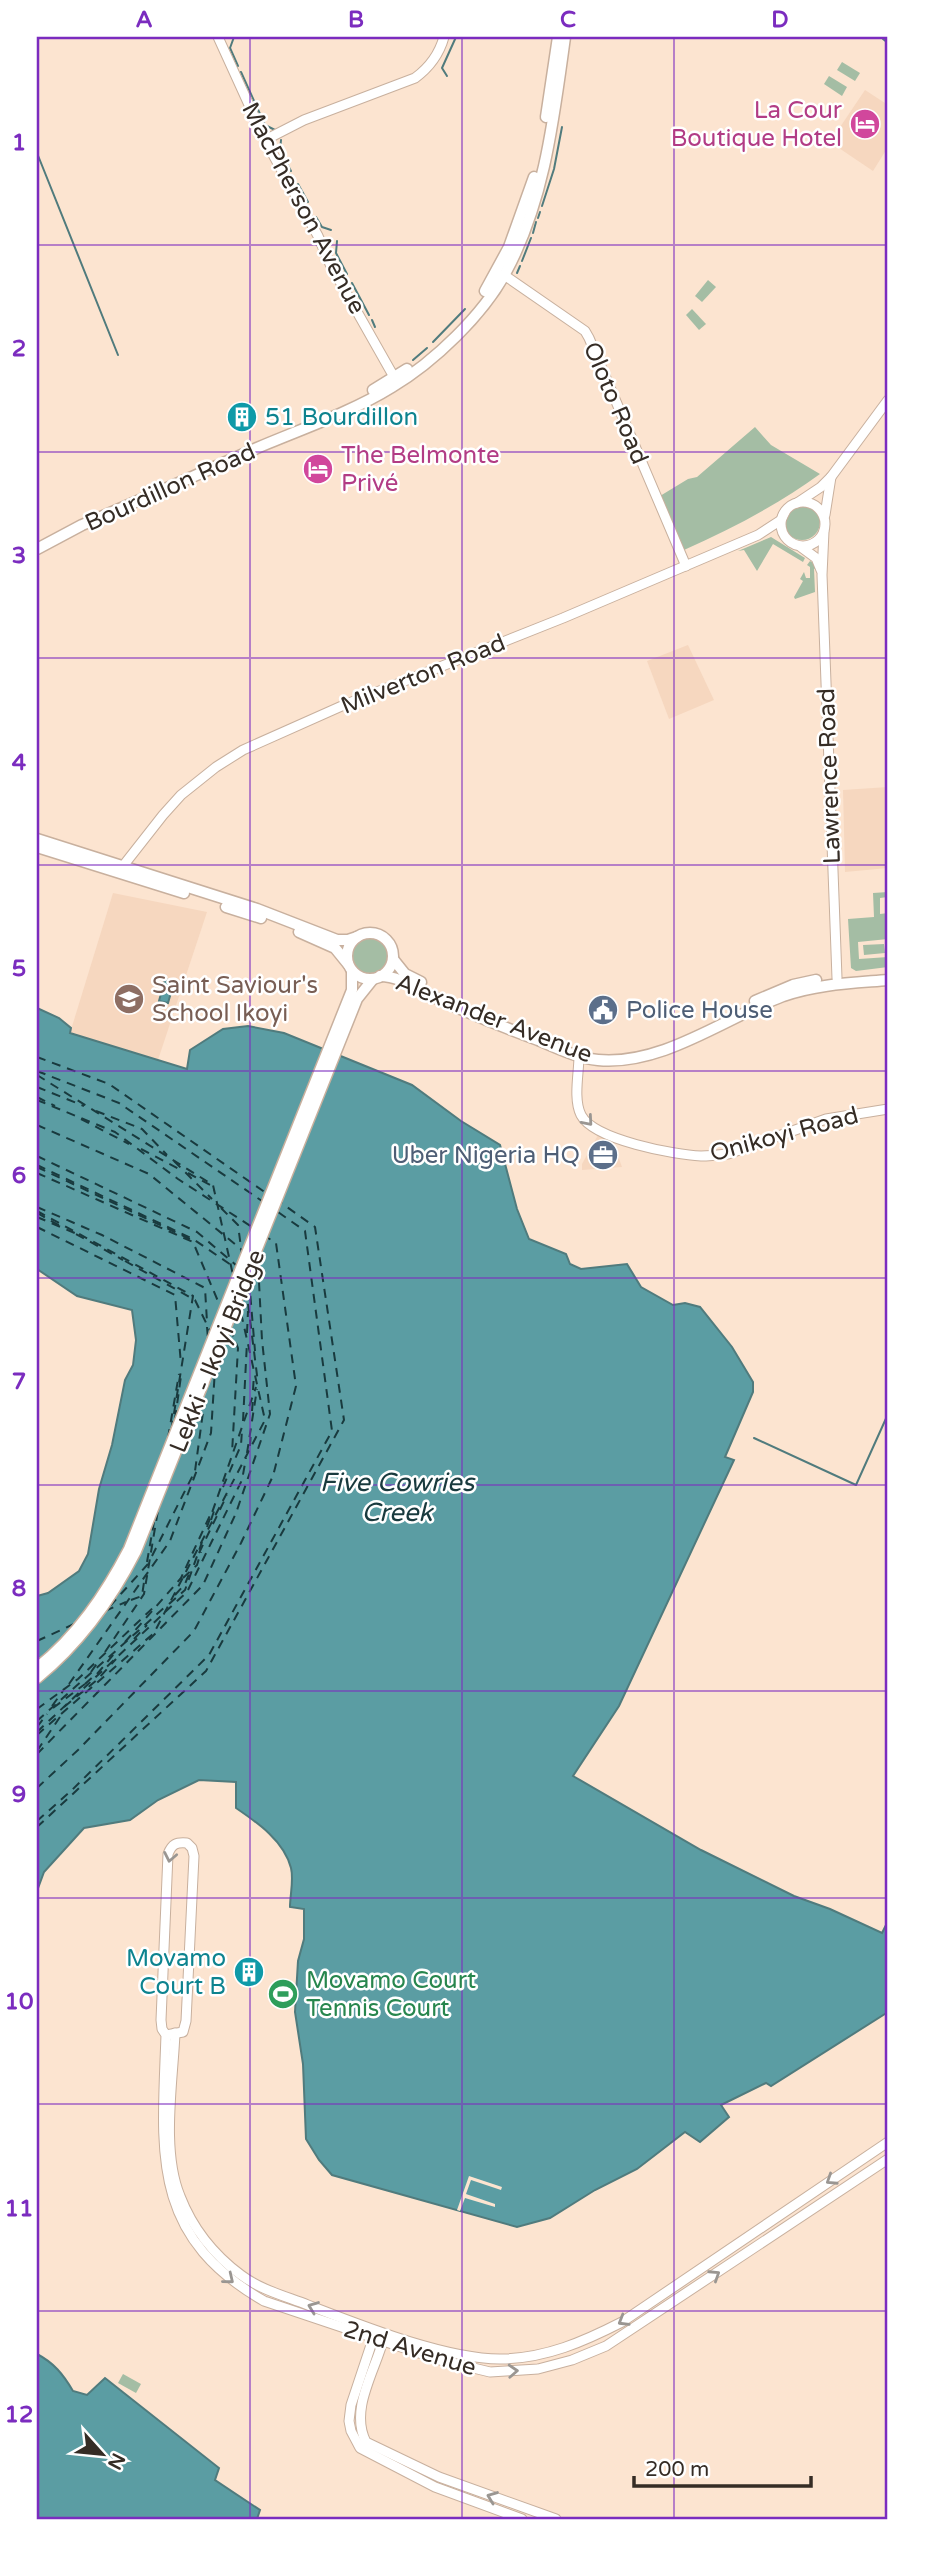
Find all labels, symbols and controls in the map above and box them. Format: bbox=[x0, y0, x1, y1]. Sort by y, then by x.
text: A bbox=[135, 6, 153, 34]
text: B bbox=[348, 6, 364, 34]
text: C bbox=[560, 6, 576, 34]
text: D bbox=[771, 6, 789, 34]
place label: La Cour Boutique Hotel bbox=[671, 96, 843, 153]
street label: MacPherson Avenue bbox=[235, 97, 372, 319]
hotel icon: La Cour Boutique Hotel bbox=[848, 107, 882, 141]
text: 1 bbox=[12, 129, 26, 157]
text: 2 bbox=[12, 335, 26, 363]
street label: Oloto Road bbox=[577, 338, 654, 469]
building icon: 51 Bourdillon bbox=[225, 400, 259, 434]
place label: 51 Bourdillon bbox=[265, 403, 418, 432]
street label: Bourdillon Road bbox=[81, 437, 260, 538]
place label: The Belmonte Privé bbox=[341, 441, 500, 498]
hotel icon: The Belmonte Privé bbox=[301, 452, 335, 486]
text: 3 bbox=[12, 542, 26, 570]
street label: Milverton Road bbox=[337, 628, 510, 721]
street label: Lawrence Road bbox=[812, 688, 847, 864]
text: 4 bbox=[12, 749, 27, 777]
text: 5 bbox=[12, 955, 26, 983]
street label: Alexander Avenue bbox=[391, 968, 596, 1069]
place label: Saint Saviour's School Ikoyi bbox=[152, 971, 318, 1028]
school or university icon: Saint Saviour's School Ikoyi bbox=[112, 982, 146, 1016]
public building icon: Police House bbox=[586, 993, 620, 1027]
place label: Police House bbox=[626, 996, 773, 1025]
street label: Onikoyi Road bbox=[707, 1101, 862, 1168]
one-way arrow bbox=[580, 1113, 592, 1126]
office icon: Uber Nigeria HQ bbox=[586, 1138, 620, 1172]
place label: Uber Nigeria HQ bbox=[392, 1141, 580, 1170]
text: 6 bbox=[12, 1162, 26, 1190]
street label: Lekki - Ikoyi Bridge bbox=[164, 1245, 271, 1457]
text: 7 bbox=[12, 1368, 26, 1396]
water label: Five Cowries Creek bbox=[320, 1467, 476, 1528]
text: 8 bbox=[12, 1575, 26, 1603]
text: 9 bbox=[12, 1781, 26, 1809]
one-way arrow bbox=[163, 1851, 178, 1863]
place label: Movamo Court B bbox=[126, 1944, 226, 2001]
building icon: Movamo Court B bbox=[232, 1955, 266, 1989]
place label: Movamo Court Tennis Court bbox=[306, 1966, 476, 2023]
sports icon: Movamo Court Tennis Court bbox=[266, 1977, 300, 2011]
text: 10 bbox=[5, 1988, 33, 2016]
one-way arrow bbox=[826, 2171, 839, 2184]
text: 11 bbox=[5, 2195, 33, 2223]
one-way arrow bbox=[222, 2270, 234, 2283]
one-way arrow bbox=[707, 2270, 720, 2283]
one-way arrow bbox=[307, 2301, 319, 2315]
one-way arrow bbox=[617, 2312, 630, 2325]
street label: 2nd Avenue bbox=[340, 2315, 480, 2382]
one-way arrow bbox=[507, 2363, 518, 2378]
text: 12 bbox=[5, 2401, 33, 2429]
north arrow bbox=[66, 2420, 136, 2490]
scale bar bbox=[634, 2444, 811, 2488]
text: N bbox=[103, 2449, 130, 2473]
text: 200 m bbox=[645, 2457, 709, 2482]
one-way arrow bbox=[487, 2491, 499, 2505]

